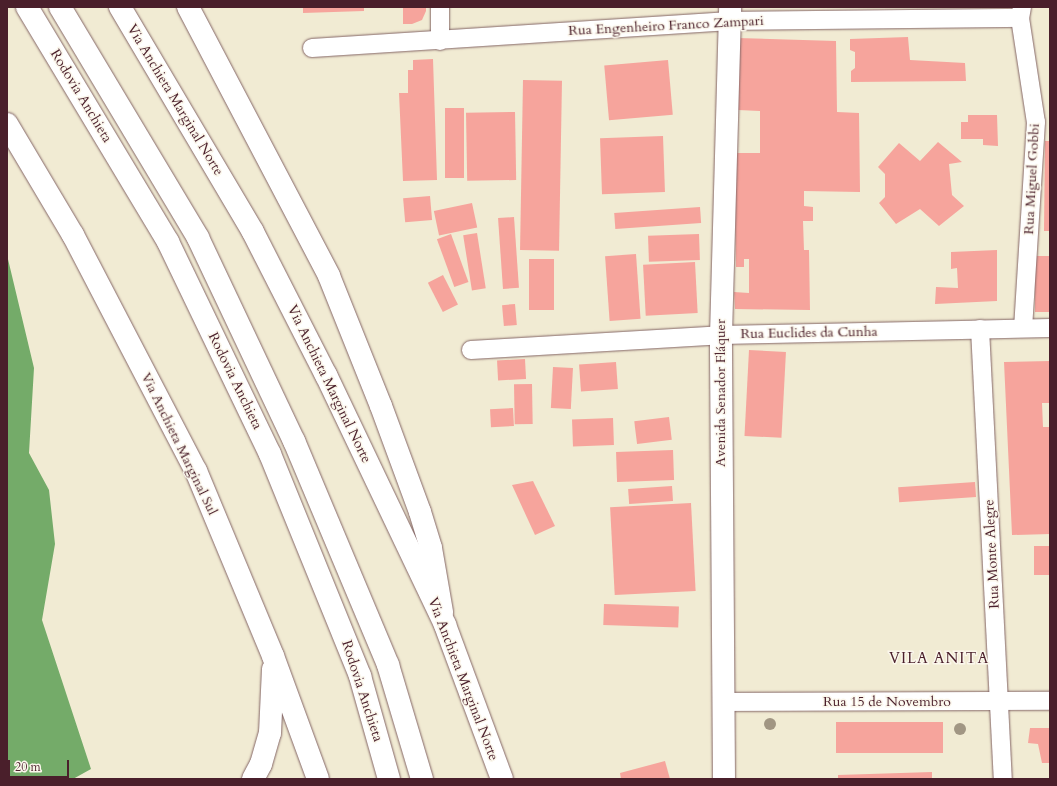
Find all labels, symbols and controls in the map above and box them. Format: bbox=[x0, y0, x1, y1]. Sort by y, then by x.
street label: Rua Engenheiro Franco Zampari bbox=[568, 12, 764, 40]
street label: Via Anchieta Marginal Norte bbox=[123, 21, 227, 179]
street label: Rodovia Anchieta bbox=[47, 46, 115, 146]
street label: Rua Miguel Gobbi bbox=[1021, 123, 1043, 235]
street label: Via Anchieta Marginal Norte bbox=[283, 302, 375, 466]
street label: Avenida Senador Fláquer bbox=[713, 319, 729, 467]
street label: Rua Euclides da Cunha bbox=[740, 323, 878, 343]
street label: Rodovia Anchieta bbox=[204, 330, 266, 432]
street label: Via Anchieta Marginal Sul bbox=[137, 370, 221, 518]
street label: Rua Monte Alegre bbox=[981, 499, 1003, 609]
street label: Via Anchieta Marginal Norte bbox=[424, 595, 502, 763]
street label: Rodovia Anchieta bbox=[338, 638, 386, 744]
district label: VILA ANITA bbox=[889, 650, 989, 668]
street label: Rua 15 de Novembro bbox=[823, 694, 951, 710]
scale bar bbox=[10, 752, 71, 778]
text: 20 m bbox=[15, 759, 41, 775]

